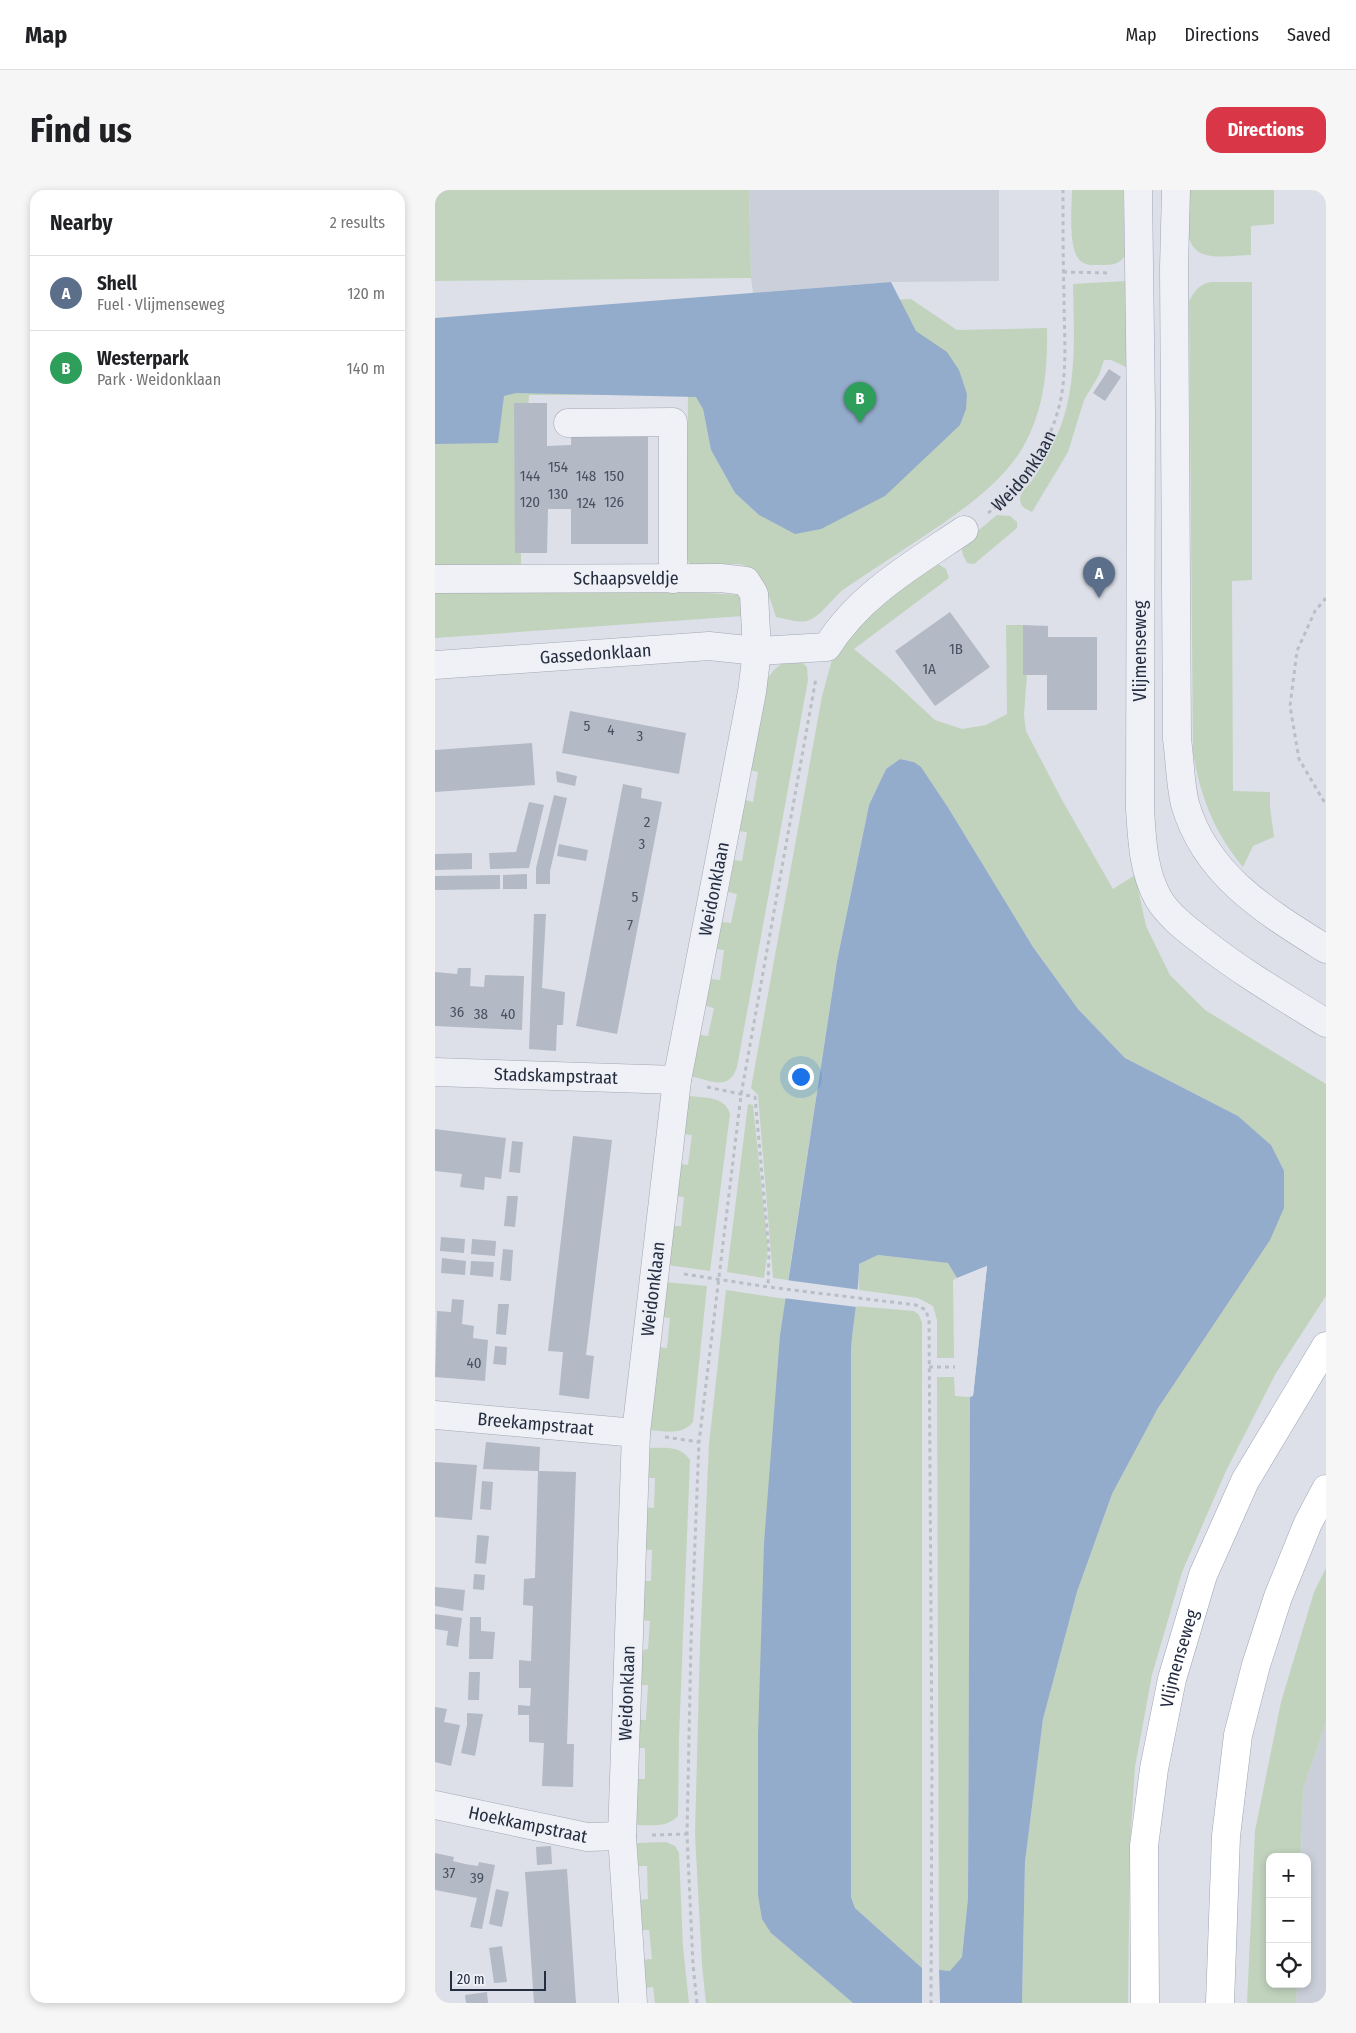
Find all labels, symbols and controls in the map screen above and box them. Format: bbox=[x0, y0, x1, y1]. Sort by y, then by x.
text: Map bbox=[25, 21, 67, 49]
text: Map bbox=[1125, 24, 1157, 46]
text: Directions bbox=[1185, 24, 1259, 46]
text: Saved bbox=[1287, 24, 1331, 46]
button: Directions bbox=[1206, 107, 1326, 153]
text: Find us bbox=[30, 109, 132, 151]
text: Nearby bbox=[50, 210, 112, 236]
text: 2 results bbox=[330, 213, 385, 232]
text: Shell bbox=[97, 272, 137, 295]
text: A bbox=[62, 284, 70, 303]
text: 120 m bbox=[347, 284, 385, 303]
text: Fuel · Vlijmenseweg bbox=[97, 295, 225, 314]
text: Westerpark bbox=[97, 347, 189, 370]
text: B bbox=[62, 359, 70, 378]
text: 140 m bbox=[347, 359, 385, 378]
text: Park · Weidonklaan bbox=[97, 370, 221, 389]
pin: B bbox=[844, 382, 876, 423]
street label: Weidonklaan bbox=[987, 427, 1061, 516]
house number: 154 bbox=[548, 458, 568, 476]
house number: 144 bbox=[520, 467, 540, 485]
house number: 148 bbox=[576, 467, 596, 485]
house number: 150 bbox=[604, 467, 624, 485]
house number: 130 bbox=[548, 485, 568, 503]
house number: 120 bbox=[520, 493, 540, 511]
house number: 126 bbox=[604, 493, 624, 511]
house number: 124 bbox=[576, 494, 596, 512]
pin: A bbox=[1083, 557, 1115, 598]
street label: Schaapsveldje bbox=[573, 567, 679, 590]
street label: Vlijmenseweg bbox=[1129, 600, 1151, 701]
street label: Gassedonklaan bbox=[539, 639, 652, 669]
house number: 1B bbox=[949, 640, 963, 658]
house number: 1A bbox=[922, 660, 936, 678]
house number: 5 bbox=[584, 717, 591, 735]
house number: 4 bbox=[607, 721, 615, 739]
house number: 3 bbox=[637, 727, 644, 745]
house number: 2 bbox=[644, 813, 651, 831]
house number: 3 bbox=[639, 835, 646, 853]
street label: Weidonklaan bbox=[694, 840, 734, 938]
house number: 5 bbox=[632, 888, 639, 906]
house number: 7 bbox=[627, 916, 633, 934]
house number: 36 bbox=[450, 1003, 464, 1021]
house number: 38 bbox=[474, 1005, 488, 1023]
house number: 40 bbox=[500, 1005, 516, 1023]
street label: Stadskampstraat bbox=[494, 1063, 618, 1089]
your location bbox=[788, 1064, 814, 1090]
street label: Weidonklaan bbox=[636, 1240, 670, 1338]
house number: 40 bbox=[466, 1354, 482, 1372]
street label: Breekampstraat bbox=[477, 1408, 595, 1440]
street label: Vlijmenseweg bbox=[1156, 1606, 1203, 1710]
street label: Weidonklaan bbox=[614, 1645, 640, 1741]
street label: Hoekkampstraat bbox=[467, 1801, 589, 1848]
map controls bbox=[1266, 1853, 1311, 1988]
button: + bbox=[1266, 1853, 1311, 1898]
house number: 37 bbox=[443, 1864, 455, 1882]
house number: 39 bbox=[470, 1869, 484, 1887]
button: − bbox=[1266, 1898, 1311, 1943]
button: locate bbox=[1266, 1943, 1311, 1988]
scale bar bbox=[450, 1968, 546, 1991]
text: 20 m bbox=[457, 1971, 485, 1988]

